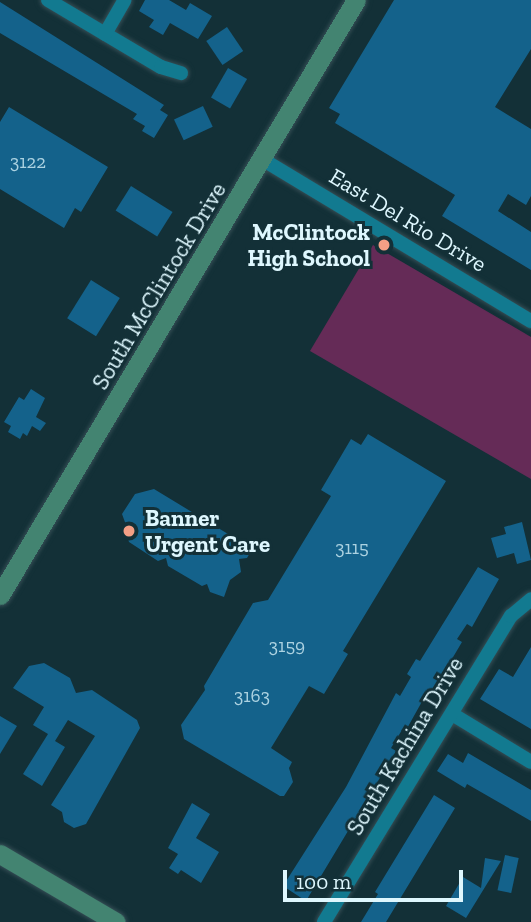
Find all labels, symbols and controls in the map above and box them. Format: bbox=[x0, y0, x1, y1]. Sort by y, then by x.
house number: 3122 bbox=[10, 151, 46, 173]
street label: East Del Rio Drive bbox=[324, 162, 492, 278]
street label: South McClintock Drive bbox=[86, 177, 232, 395]
place label: McClintock High School bbox=[247, 218, 370, 272]
marker: McClintock High School bbox=[376, 237, 392, 253]
place label: Banner Urgent Care bbox=[145, 504, 270, 558]
marker: Banner Urgent Care bbox=[119, 521, 139, 541]
house number: 3115 bbox=[335, 537, 369, 559]
house number: 3159 bbox=[269, 635, 305, 657]
street label: South Kachina Drive bbox=[341, 652, 469, 840]
house number: 3163 bbox=[234, 685, 270, 707]
scale bar bbox=[286, 856, 466, 900]
text: 100 m bbox=[296, 869, 351, 894]

